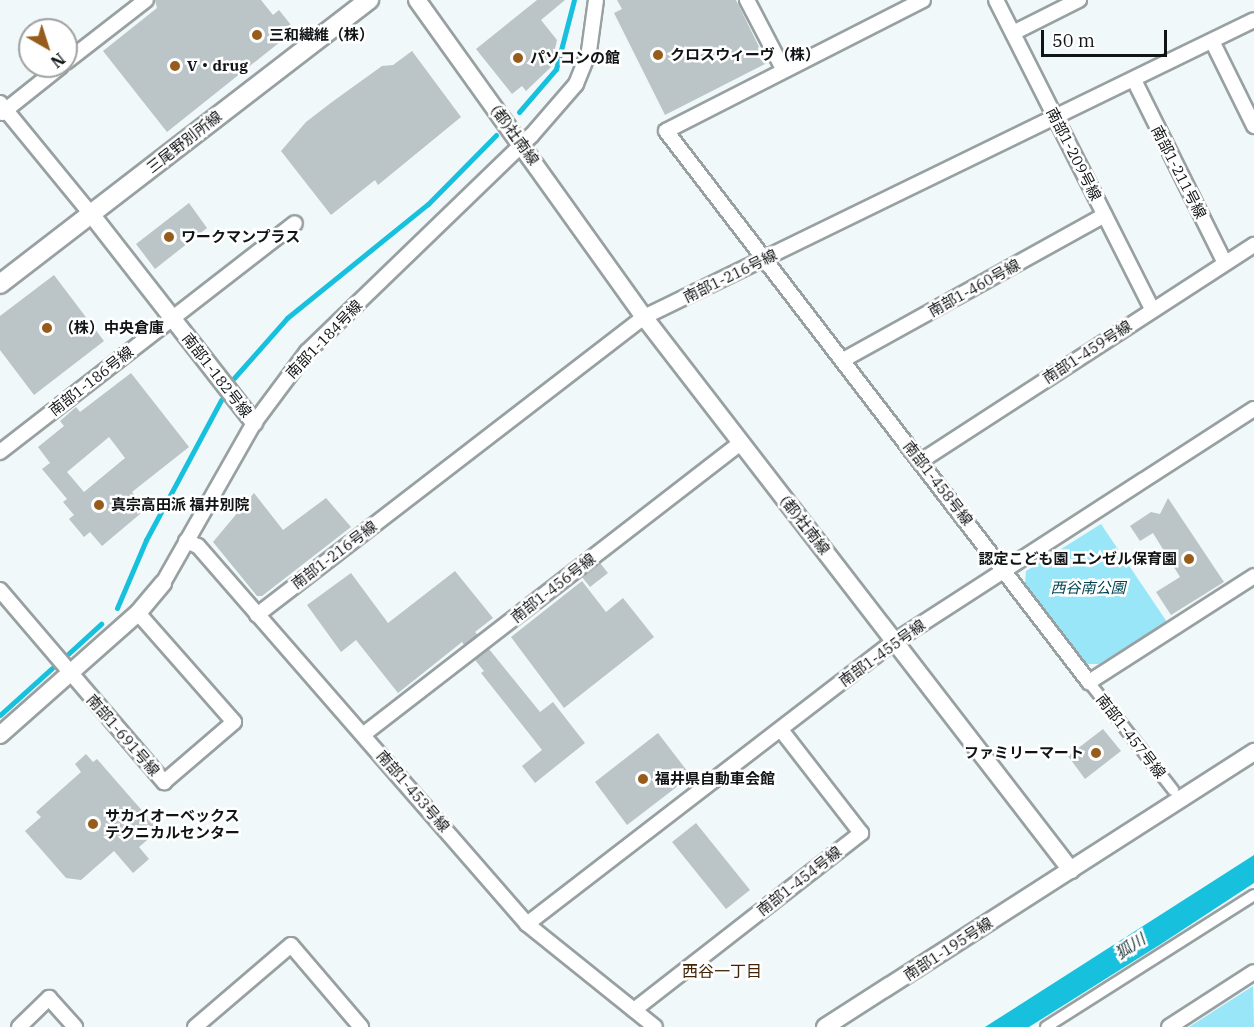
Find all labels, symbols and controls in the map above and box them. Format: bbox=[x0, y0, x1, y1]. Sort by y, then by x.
north arrow bbox=[18, 18, 78, 78]
scale bar bbox=[1044, 18, 1170, 56]
place label: 三和繊維（株） bbox=[269, 26, 374, 44]
marker: 三和繊維（株） bbox=[250, 28, 264, 42]
text: 50 m bbox=[1052, 29, 1095, 52]
place label: クロスウィーヴ（株） bbox=[670, 46, 820, 64]
marker: クロスウィーヴ（株） bbox=[651, 48, 665, 62]
text: N bbox=[47, 49, 69, 72]
place label: パソコンの館 bbox=[530, 49, 620, 67]
marker: パソコンの館 bbox=[511, 51, 525, 65]
place label: V・drug bbox=[187, 57, 248, 75]
marker: V・drug bbox=[168, 59, 182, 73]
street label: (都)社南線 bbox=[487, 101, 543, 169]
street label: 南部1-209号線 bbox=[1043, 105, 1105, 203]
street label: 三尾野別所線 bbox=[143, 107, 225, 177]
street label: 南部1-211号線 bbox=[1148, 123, 1210, 221]
place label: ワークマンプラス bbox=[181, 228, 301, 246]
marker: ワークマンプラス bbox=[162, 230, 176, 244]
street label: 南部1-216号線 bbox=[680, 246, 780, 306]
street label: 南部1-460号線 bbox=[925, 255, 1023, 321]
street label: 南部1-184号線 bbox=[282, 296, 366, 382]
street label: 南部1-459号線 bbox=[1039, 317, 1135, 387]
place label: （株）中央倉庫 bbox=[59, 319, 164, 337]
marker: （株）中央倉庫 bbox=[40, 321, 54, 335]
street label: 南部1-182号線 bbox=[179, 329, 255, 421]
street label: 南部1-186号線 bbox=[45, 343, 137, 419]
street label: 南部1-458号線 bbox=[900, 437, 976, 529]
street label: (都)社南線 bbox=[776, 492, 834, 558]
place label: 真宗高田派 福井別院 bbox=[111, 496, 249, 514]
marker: 真宗高田派 福井別院 bbox=[92, 498, 106, 512]
street label: 南部1-216号線 bbox=[288, 517, 380, 593]
street label: 南部1-456号線 bbox=[507, 550, 599, 626]
place label: 認定こども園 エンゼル保育園 bbox=[979, 550, 1177, 568]
marker: 認定こども園 エンゼル保育園 bbox=[1182, 552, 1196, 566]
park label: 西谷南公園 bbox=[1051, 579, 1125, 597]
street label: 南部1-455号線 bbox=[835, 616, 929, 690]
street label: 南部1-457号線 bbox=[1093, 690, 1169, 782]
street label: 南部1-691号線 bbox=[83, 691, 163, 779]
place label: ファミリーマート bbox=[964, 744, 1084, 762]
marker: ファミリーマート bbox=[1089, 746, 1103, 760]
street label: 南部1-453号線 bbox=[373, 747, 453, 835]
place label: 福井県自動車会館 bbox=[655, 770, 775, 788]
marker: 福井県自動車会館 bbox=[636, 772, 650, 786]
place label: サカイオーベックス テクニカルセンター bbox=[105, 806, 240, 841]
marker: サカイオーベックス テクニカルセンター bbox=[86, 817, 100, 831]
street label: 南部1-454号線 bbox=[753, 843, 845, 919]
street label: 南部1-195号線 bbox=[900, 914, 996, 984]
water label: 狐川 bbox=[1111, 929, 1149, 963]
district label: 西谷一丁目 bbox=[682, 961, 762, 981]

